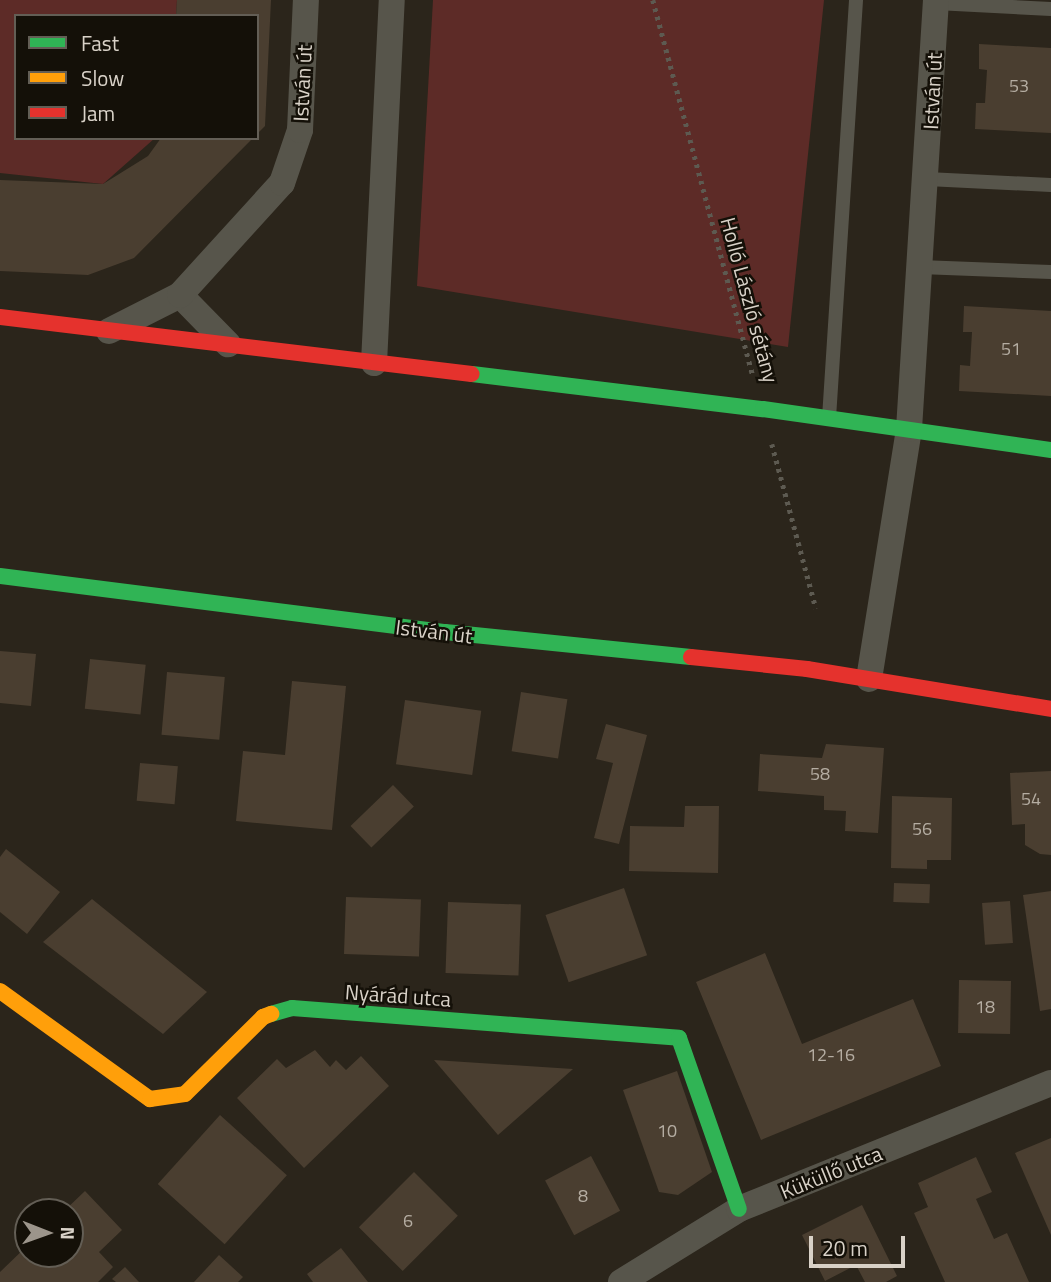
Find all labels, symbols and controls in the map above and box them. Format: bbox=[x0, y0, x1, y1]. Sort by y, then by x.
legend bbox=[14, 14, 259, 140]
text: Fast bbox=[81, 27, 119, 59]
street label: István út bbox=[287, 44, 317, 122]
street label: István út bbox=[917, 52, 947, 130]
text: Slow bbox=[81, 62, 124, 94]
house number: 53 bbox=[1009, 75, 1029, 97]
text: Jam bbox=[81, 97, 115, 129]
street label: Holló László sétány bbox=[716, 214, 784, 386]
house number: 51 bbox=[1001, 338, 1021, 360]
street label: István út bbox=[394, 614, 474, 648]
house number: 58 bbox=[810, 763, 830, 785]
house number: 54 bbox=[1021, 788, 1041, 810]
house number: 56 bbox=[912, 818, 932, 840]
street label: Nyárád utca bbox=[344, 979, 452, 1011]
house number: 18 bbox=[975, 996, 995, 1018]
house number: 12-16 bbox=[807, 1044, 855, 1066]
house number: 10 bbox=[657, 1120, 677, 1142]
street label: Küküllő utca bbox=[776, 1140, 886, 1204]
house number: 8 bbox=[578, 1185, 588, 1207]
north arrow bbox=[14, 1198, 84, 1268]
house number: 6 bbox=[403, 1210, 413, 1232]
scale bar bbox=[813, 1222, 909, 1266]
text: N bbox=[54, 1226, 83, 1240]
text: 20 m bbox=[822, 1232, 868, 1264]

